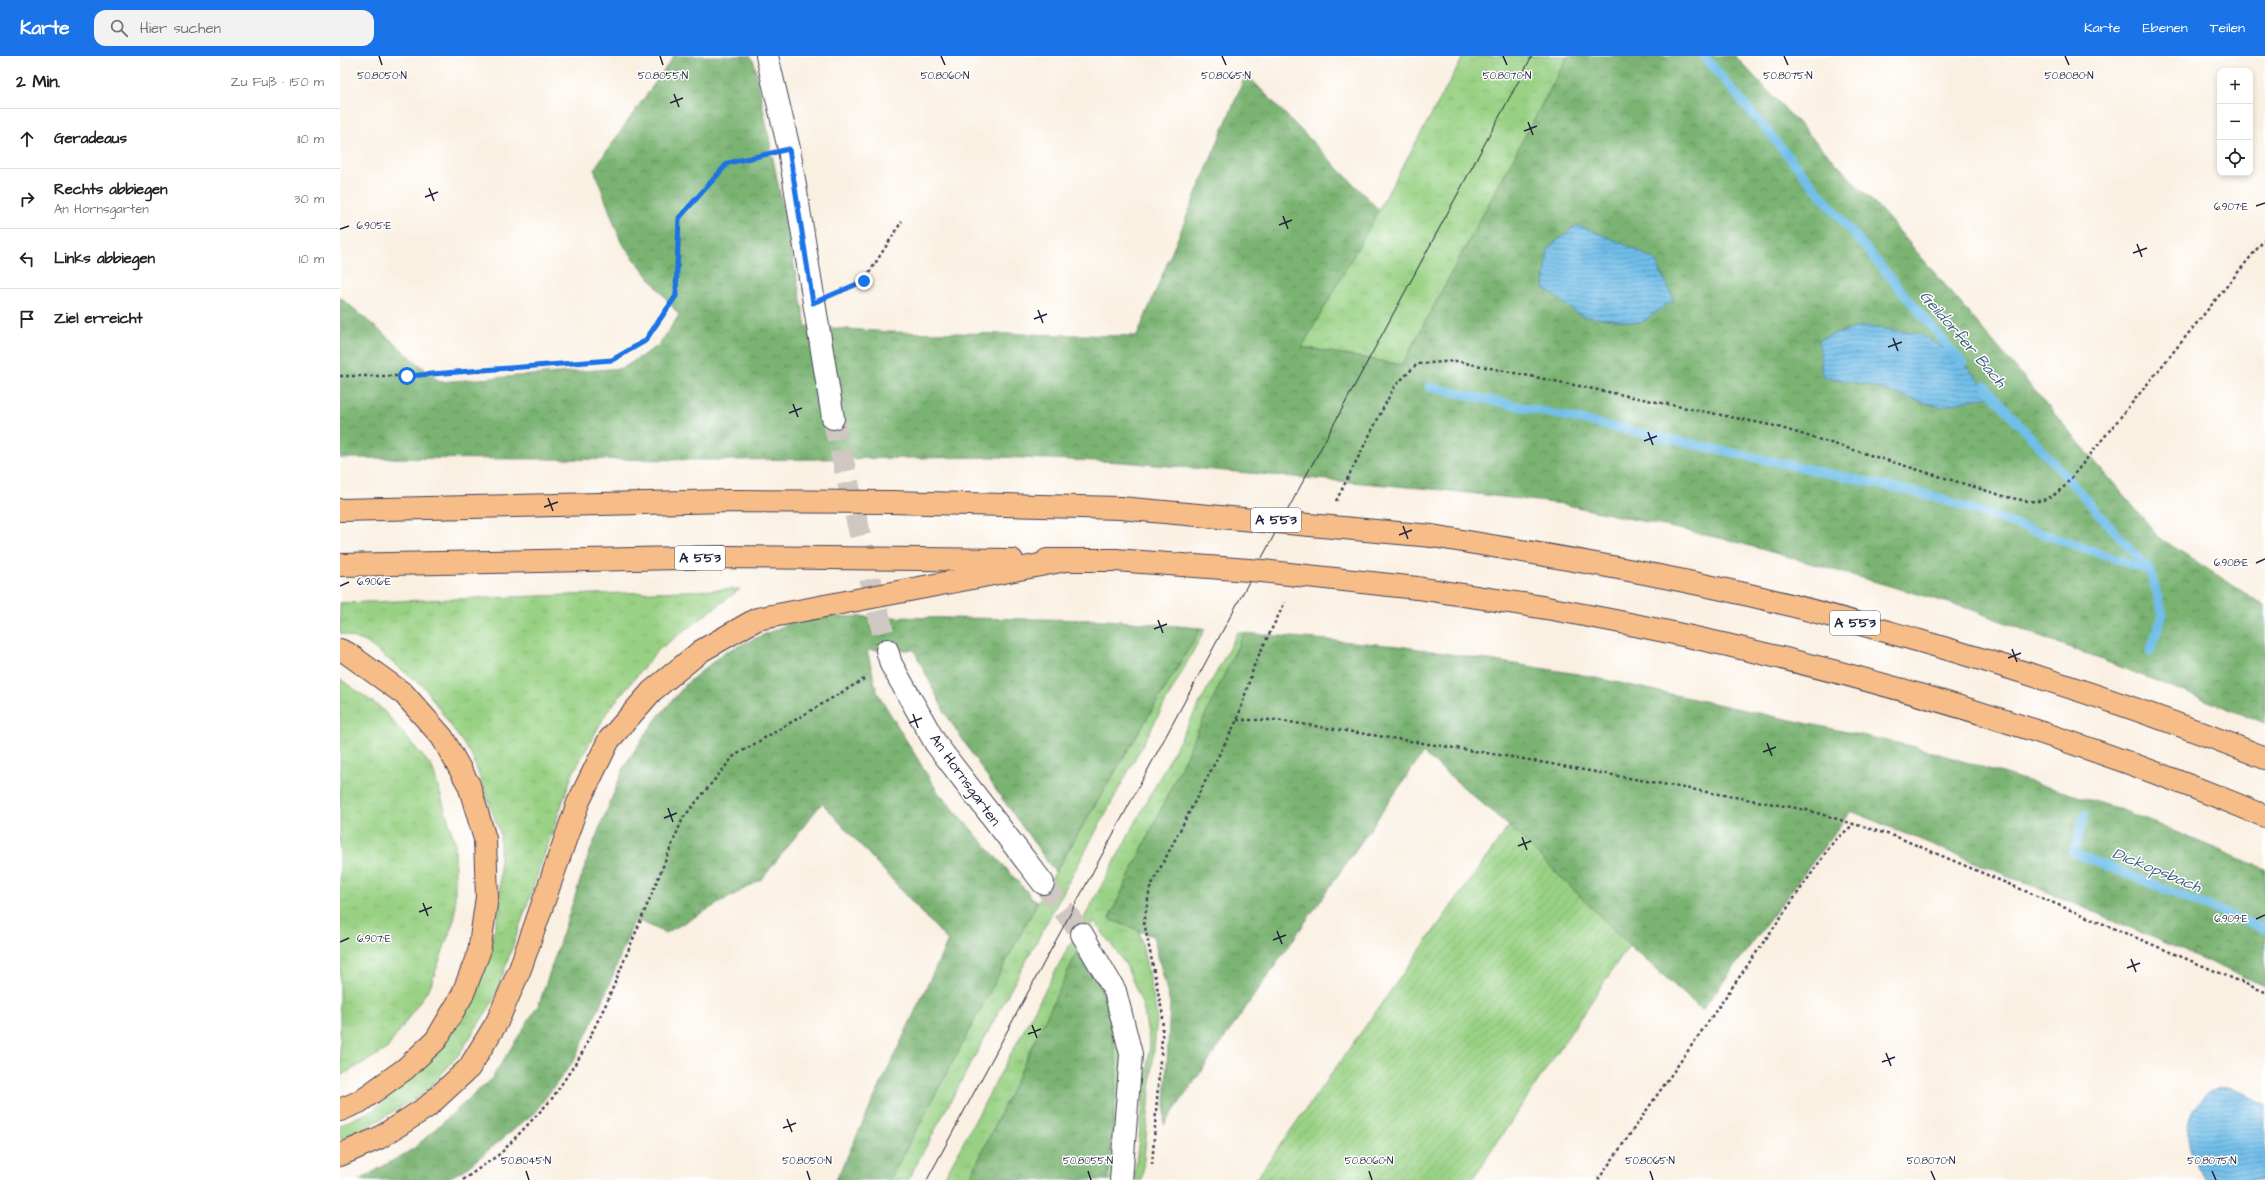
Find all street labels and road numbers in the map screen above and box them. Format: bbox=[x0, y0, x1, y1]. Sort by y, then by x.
road number: A 553 bbox=[1251, 508, 1301, 532]
road number: A 553 bbox=[675, 546, 725, 570]
road number: A 553 bbox=[1830, 611, 1880, 635]
street label: An Hornsgarten bbox=[924, 730, 1006, 831]

